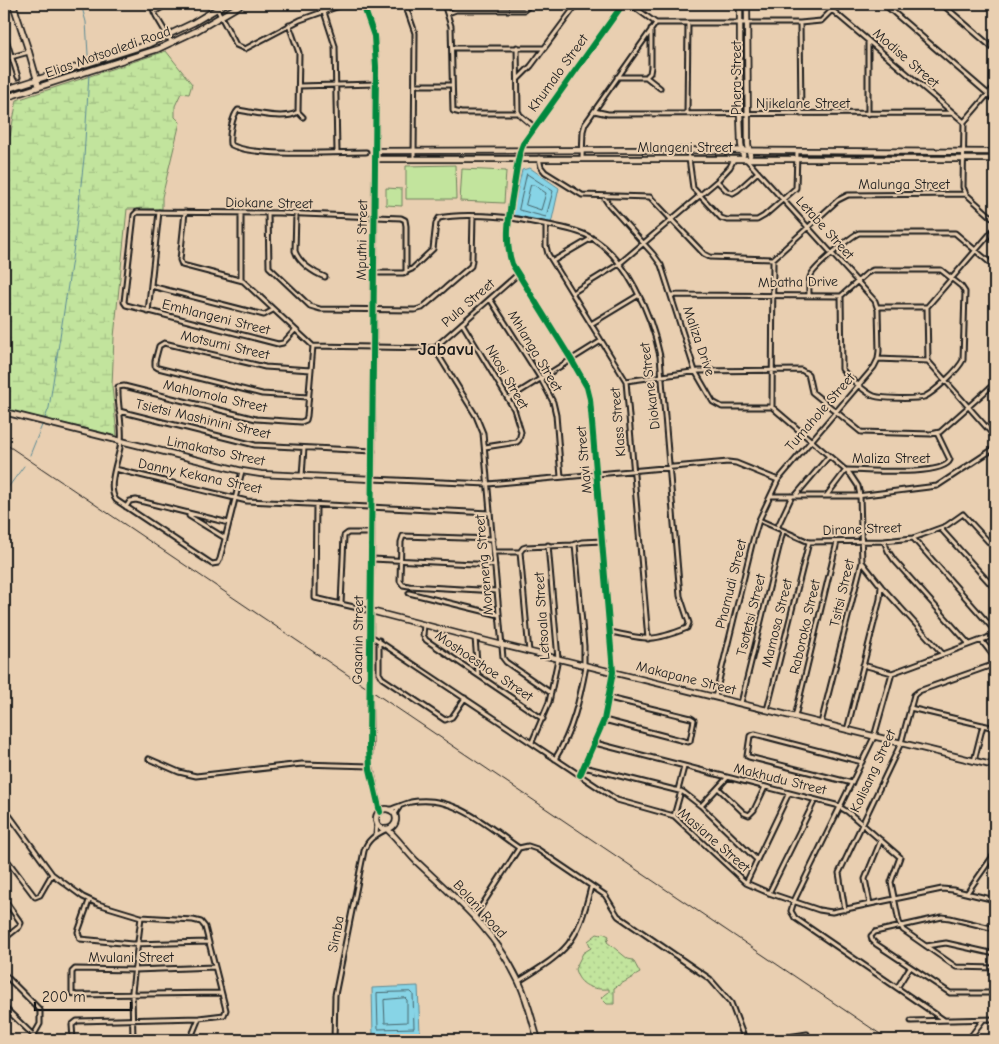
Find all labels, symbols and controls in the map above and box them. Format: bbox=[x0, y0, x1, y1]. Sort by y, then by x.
street label: Elias Motsoaledi Road bbox=[43, 23, 173, 81]
street label: Modise Street bbox=[869, 25, 943, 92]
street label: Khumalo Street bbox=[524, 30, 592, 115]
street label: Phera Street bbox=[728, 40, 745, 115]
street label: Njikelane Street bbox=[756, 95, 851, 112]
street label: Mlangeni Street bbox=[638, 139, 733, 156]
street label: Malunga Street bbox=[858, 176, 951, 193]
street label: Letabe Street bbox=[792, 193, 858, 264]
street label: Diokane Street bbox=[225, 194, 314, 212]
street label: Mputhi Street bbox=[353, 198, 371, 281]
street label: Mbatha Drive bbox=[758, 273, 838, 291]
street label: Pula Street bbox=[438, 275, 499, 331]
street label: Emhlangeni Street bbox=[160, 295, 273, 339]
street label: Maliza Drive bbox=[679, 304, 719, 378]
street label: Mhlanga Street bbox=[504, 307, 566, 396]
street label: Motsumi Street bbox=[179, 327, 272, 364]
district label: Jabavu bbox=[418, 338, 474, 360]
street label: Diokane Street bbox=[636, 341, 664, 431]
street label: Nkosi Street bbox=[482, 342, 533, 413]
street label: Tumahole Street bbox=[781, 369, 859, 455]
street label: Mahlomola Street bbox=[161, 376, 269, 416]
street label: Klass Street bbox=[606, 386, 629, 457]
street label: Tsietsi Mashinini Street bbox=[134, 395, 273, 443]
street label: Mavi Street bbox=[572, 425, 595, 494]
street label: Limakatso Street bbox=[166, 432, 267, 470]
street label: Maliza Street bbox=[852, 450, 931, 467]
street label: Danny Kekana Street bbox=[137, 455, 264, 498]
street label: Moreneng Street bbox=[471, 513, 497, 616]
street label: Dirane Street bbox=[822, 519, 903, 539]
street label: Phamudi Street bbox=[712, 537, 751, 631]
street label: Tsitsi Street bbox=[826, 556, 858, 629]
street label: Letsoala Street bbox=[530, 570, 554, 661]
street label: Tsotetsi Street bbox=[733, 571, 770, 658]
street label: Mamosa Street bbox=[758, 576, 796, 669]
street label: Raboroko Street bbox=[786, 577, 824, 676]
street label: Gasanin Street bbox=[349, 595, 367, 684]
street label: Moshoeshoe Street bbox=[432, 627, 537, 706]
street label: Makapane Street bbox=[635, 657, 738, 699]
street label: Kolisang Street bbox=[846, 726, 900, 815]
street label: Makhudu Street bbox=[732, 759, 829, 799]
street label: Masiane Street bbox=[675, 804, 754, 876]
street label: Bolani Road bbox=[450, 876, 510, 942]
street label: Simba bbox=[324, 914, 348, 954]
street label: Mvulani Street bbox=[88, 949, 175, 966]
scale bar bbox=[35, 979, 131, 1011]
text: 200 m bbox=[42, 988, 86, 1006]

